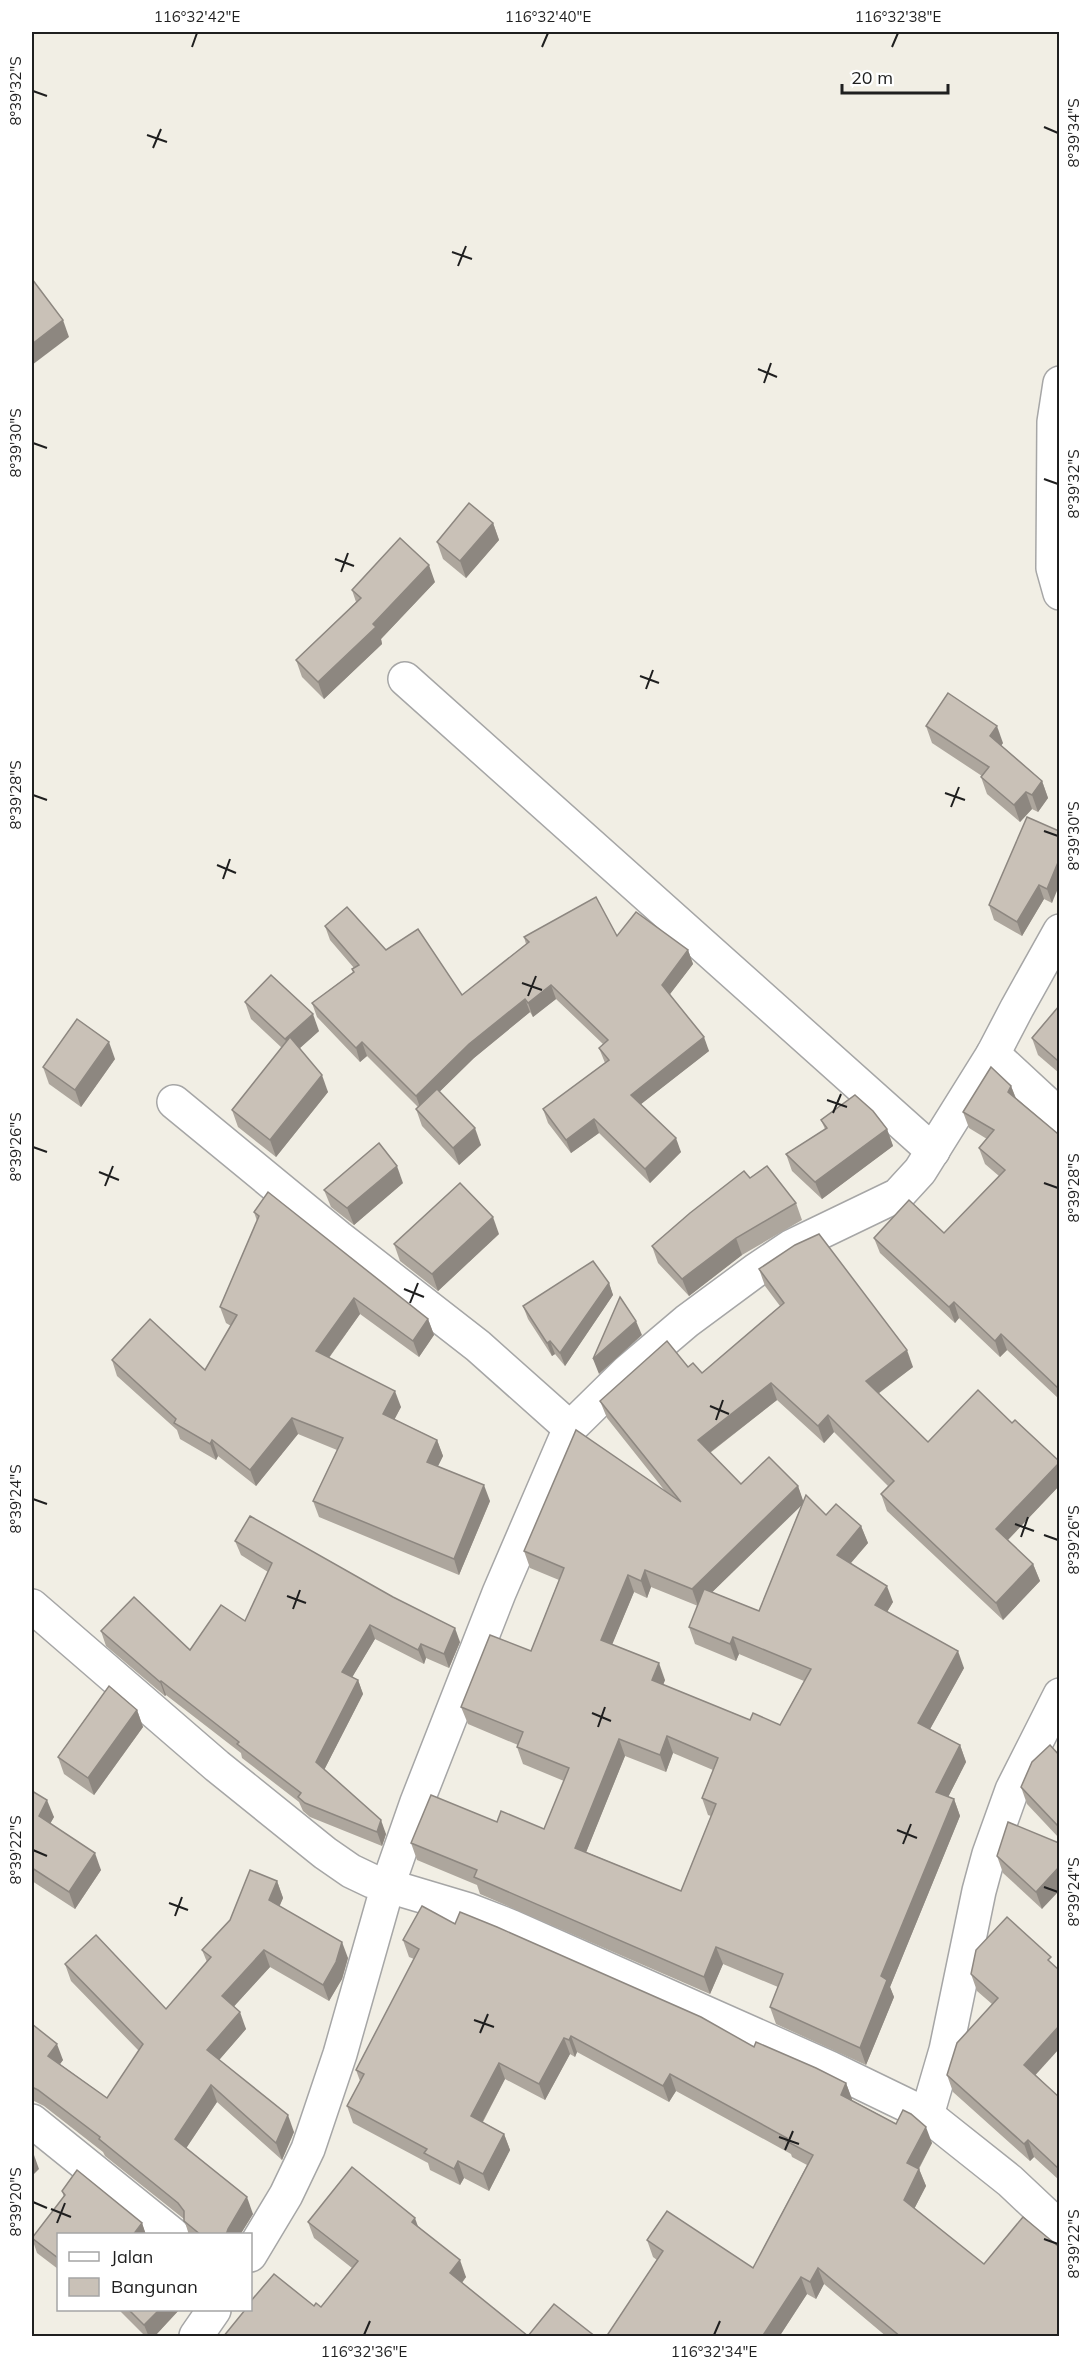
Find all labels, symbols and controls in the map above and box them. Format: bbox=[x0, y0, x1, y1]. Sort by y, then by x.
text: 116°32'42"E bbox=[154, 7, 240, 26]
text: 116°32'40"E bbox=[505, 7, 591, 26]
text: 116°32'38"E bbox=[855, 7, 941, 26]
text: 8°39'32"S bbox=[6, 56, 25, 126]
scale bar bbox=[842, 57, 948, 95]
text: 20 m bbox=[851, 66, 893, 89]
text: 8°39'34"S bbox=[1064, 98, 1083, 168]
text: 8°39'30"S bbox=[6, 408, 25, 478]
text: 8°39'32"S bbox=[1064, 449, 1083, 519]
text: 8°39'28"S bbox=[6, 760, 25, 830]
text: 8°39'30"S bbox=[1064, 801, 1083, 871]
text: 8°39'26"S bbox=[6, 1112, 25, 1182]
text: 8°39'28"S bbox=[1064, 1153, 1083, 1223]
text: 8°39'24"S bbox=[6, 1464, 25, 1534]
text: 8°39'26"S bbox=[1064, 1505, 1083, 1575]
text: 8°39'22"S bbox=[6, 1815, 25, 1885]
text: 8°39'24"S bbox=[1064, 1857, 1083, 1927]
text: 8°39'20"S bbox=[6, 2167, 25, 2237]
text: 8°39'22"S bbox=[1064, 2209, 1083, 2279]
legend bbox=[57, 2233, 252, 2311]
text: Jalan bbox=[111, 2245, 153, 2268]
text: Bangunan bbox=[111, 2275, 198, 2298]
text: 116°32'36"E bbox=[321, 2342, 407, 2361]
text: 116°32'34"E bbox=[671, 2342, 757, 2361]

